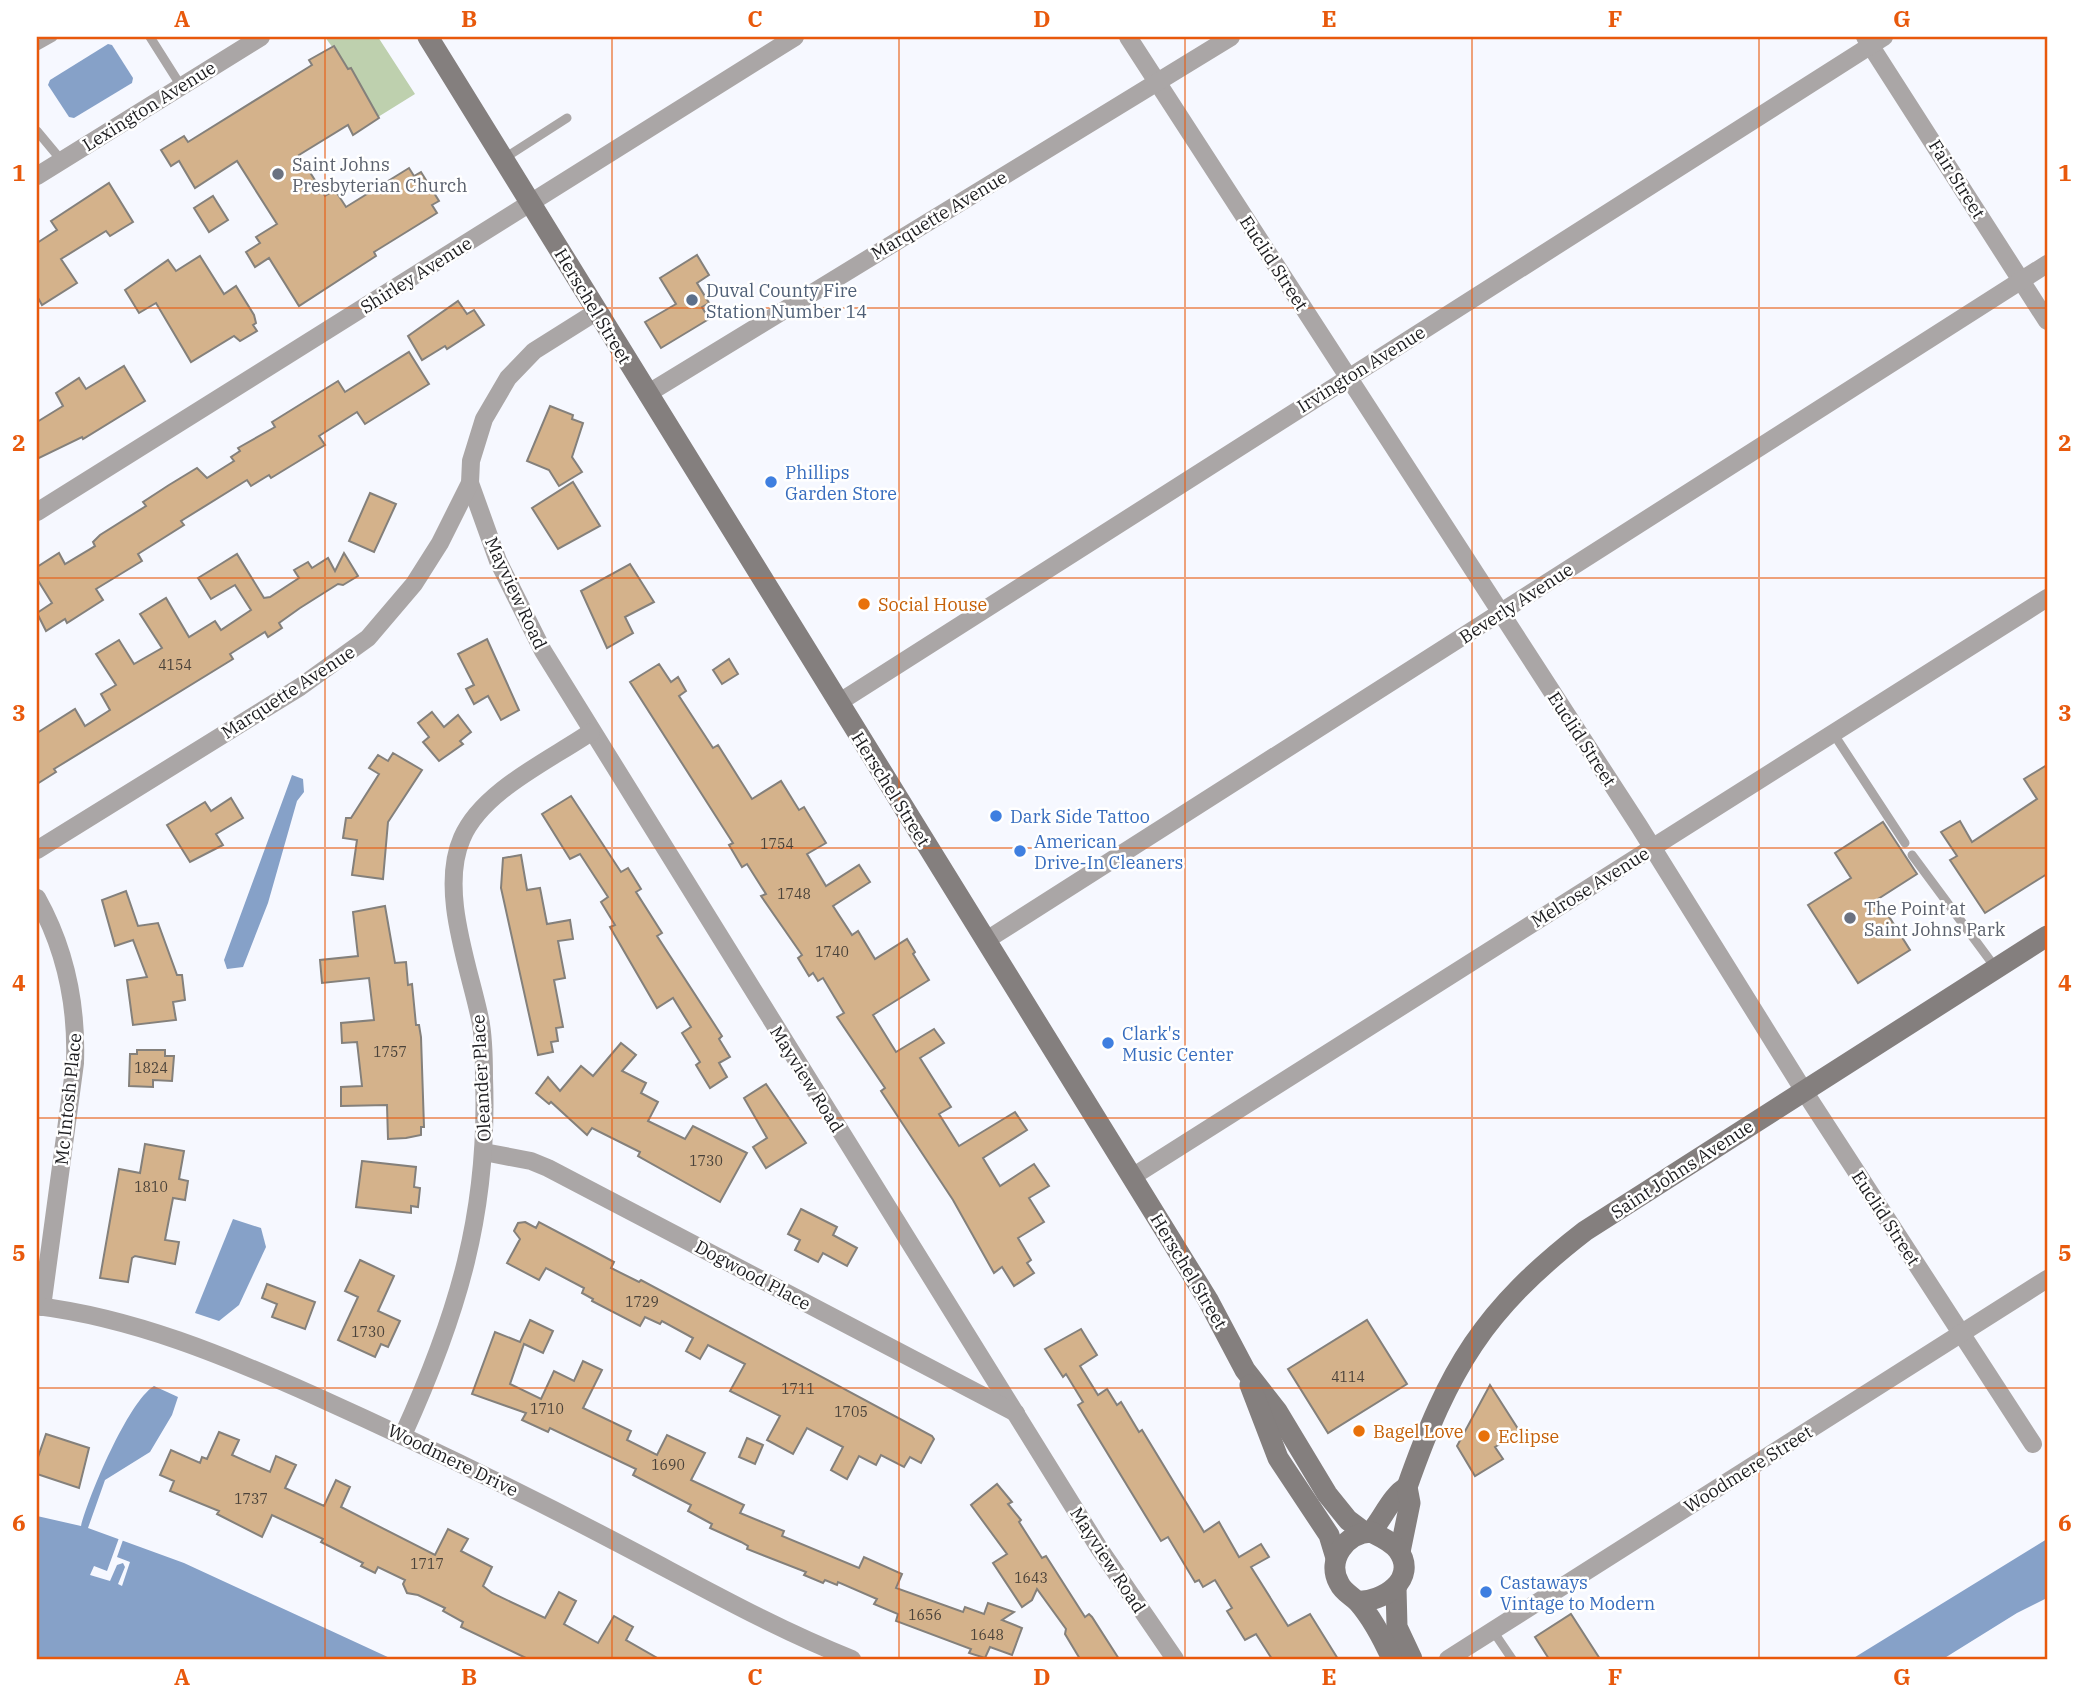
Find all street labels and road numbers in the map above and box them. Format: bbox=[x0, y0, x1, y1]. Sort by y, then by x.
street label: Lexington Avenue bbox=[78, 56, 220, 156]
street label: Fair Street bbox=[1924, 135, 1990, 223]
street label: Marquette Avenue bbox=[867, 165, 1011, 265]
street label: Euclid Street bbox=[1235, 211, 1313, 315]
street label: Shirley Avenue bbox=[356, 231, 476, 319]
street label: Herschel Street bbox=[549, 244, 637, 368]
street label: Irvington Avenue bbox=[1293, 320, 1429, 418]
street label: Mayview Road bbox=[480, 533, 552, 653]
street label: Beverly Avenue bbox=[1455, 558, 1577, 648]
street label: Marquette Avenue bbox=[217, 640, 359, 744]
street label: Euclid Street bbox=[1543, 687, 1621, 791]
street label: Herschel Street bbox=[847, 727, 935, 851]
street label: Melrose Avenue bbox=[1527, 842, 1653, 932]
street label: Oleander Place bbox=[466, 1014, 496, 1142]
street label: Mayview Road bbox=[765, 1021, 849, 1137]
street label: Mc Intosh Place bbox=[50, 1032, 86, 1166]
street label: Saint Johns Avenue bbox=[1606, 1114, 1758, 1224]
street label: Euclid Street bbox=[1847, 1166, 1925, 1270]
street label: Herschel Street bbox=[1145, 1209, 1233, 1333]
street label: Dogwood Place bbox=[691, 1235, 815, 1315]
street label: Woodmere Drive bbox=[384, 1418, 522, 1502]
street label: Woodmere Street bbox=[1679, 1420, 1817, 1518]
street label: Mayview Road bbox=[1065, 1503, 1151, 1617]

